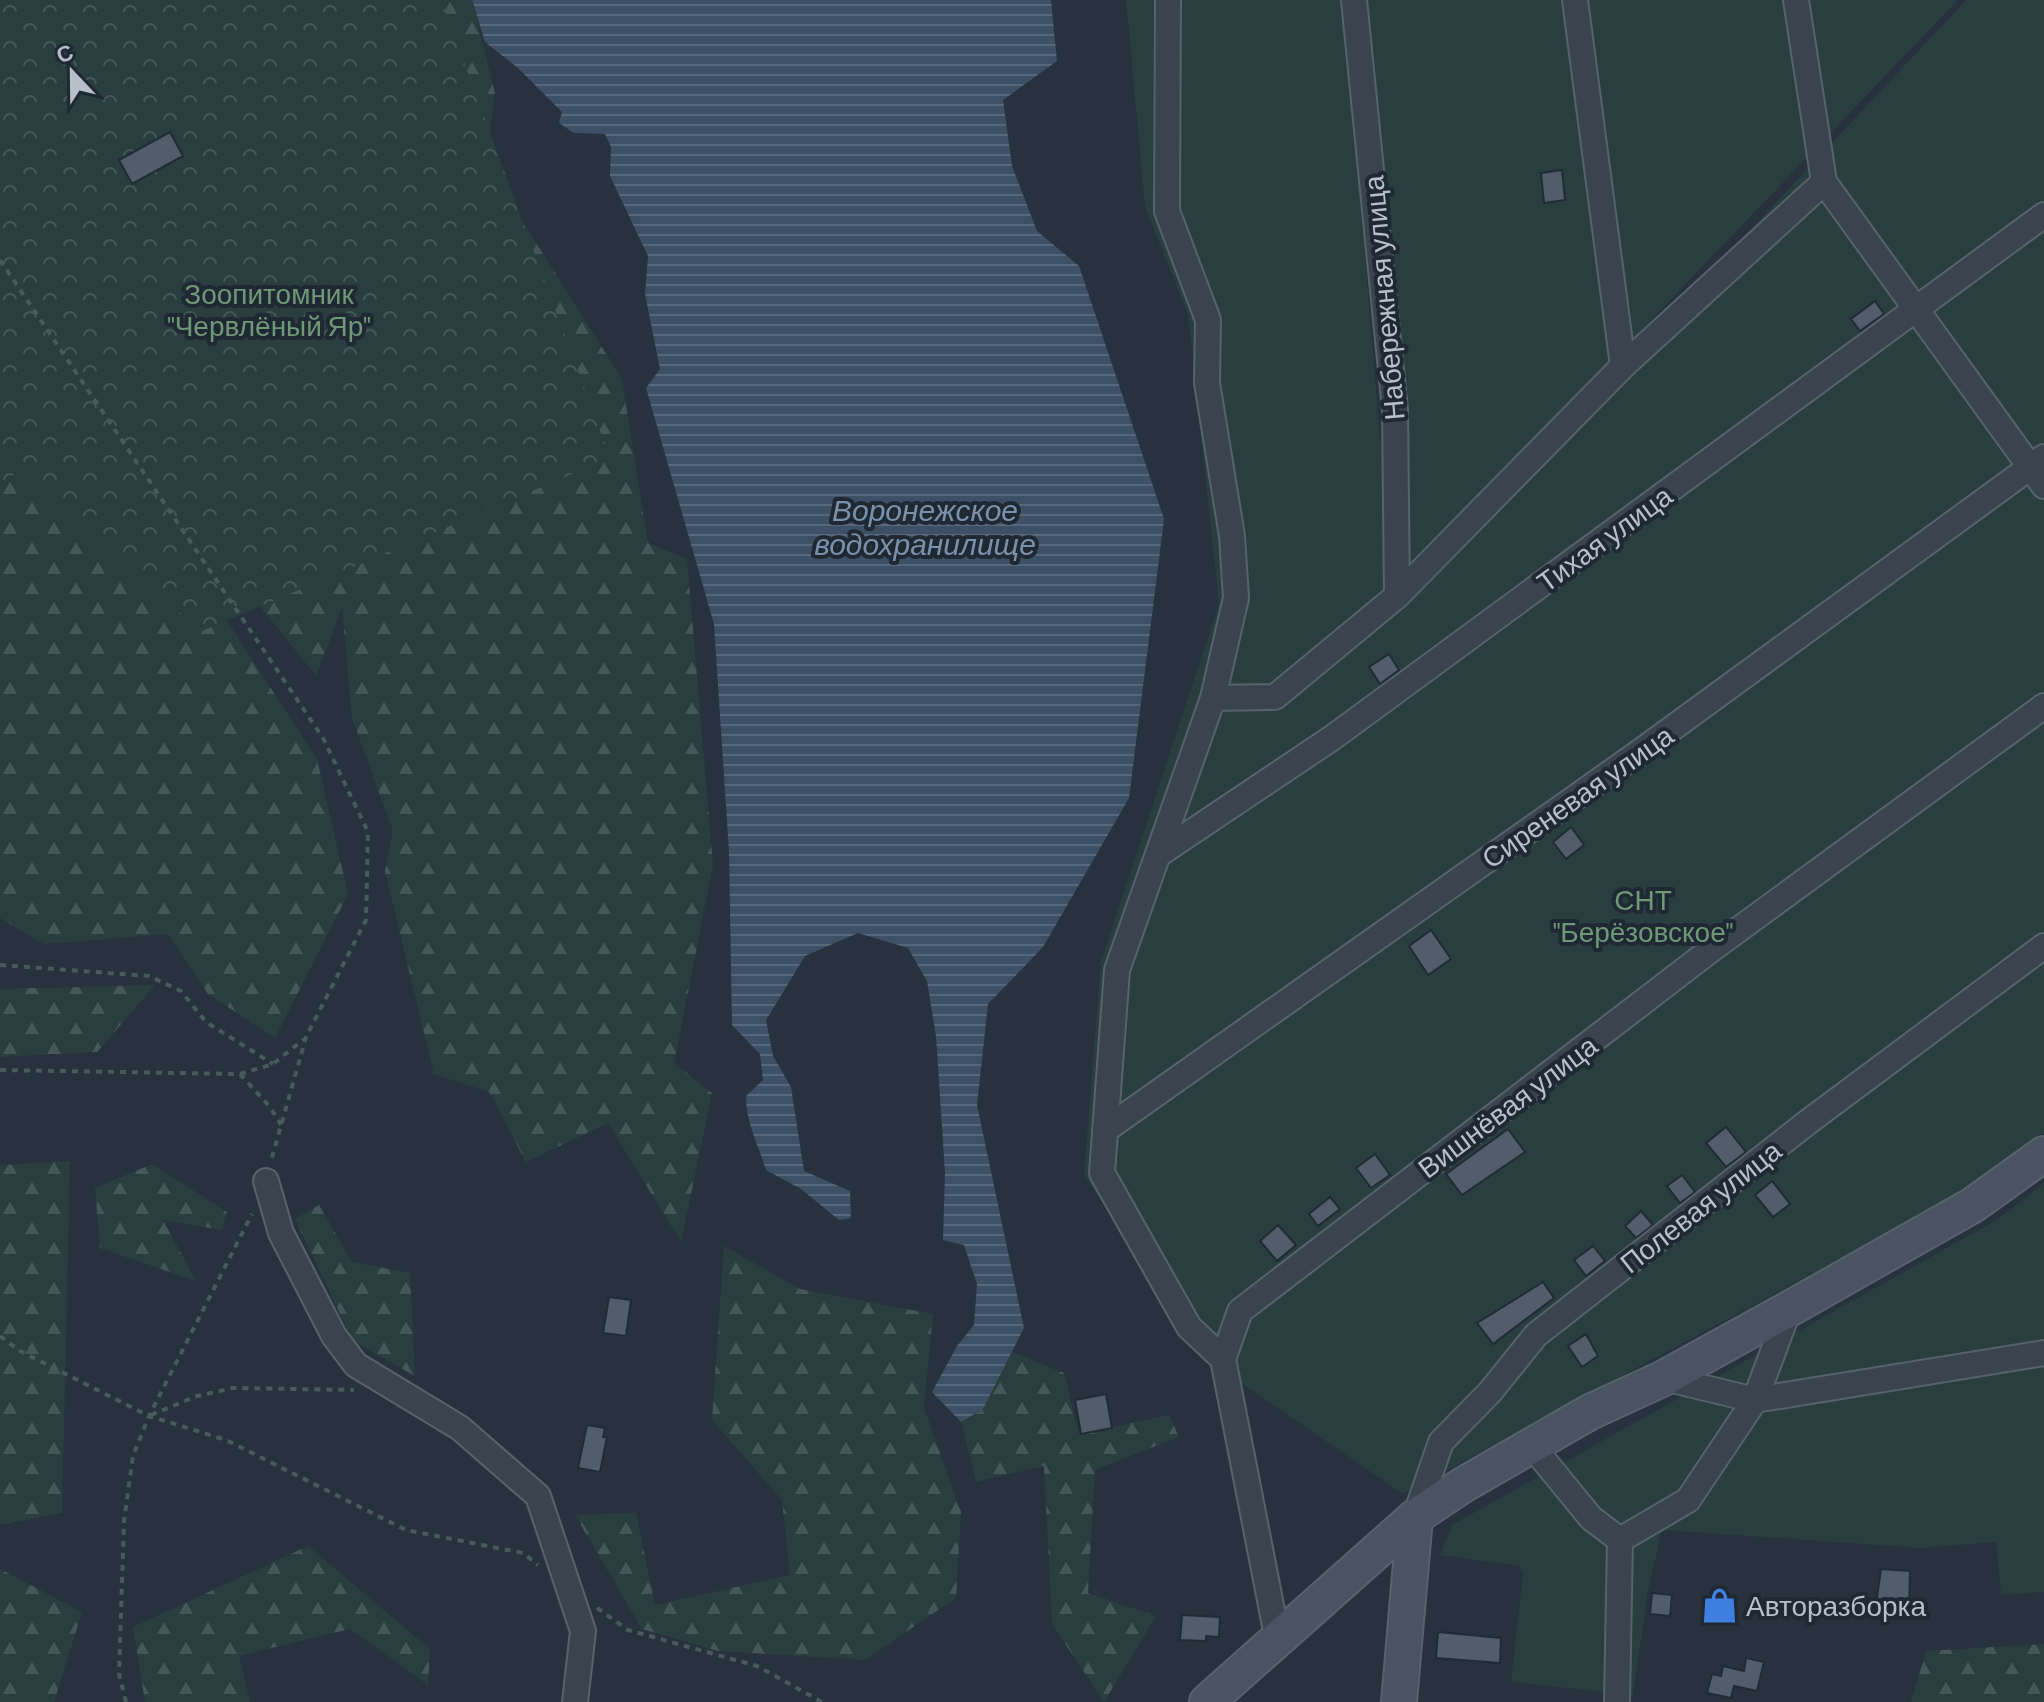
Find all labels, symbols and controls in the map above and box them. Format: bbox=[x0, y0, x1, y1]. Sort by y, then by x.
north arrow bbox=[32, 32, 112, 112]
text: С bbox=[52, 37, 76, 68]
street label: Набережная улица bbox=[1355, 174, 1411, 422]
park label: Зоопитомник "Червлёный Яр" bbox=[167, 276, 371, 342]
street label: Тихая улица bbox=[1530, 477, 1678, 598]
water label: Воронежское водохранилище bbox=[814, 491, 1036, 561]
street label: Сиреневая улица bbox=[1475, 717, 1680, 875]
park label: СНТ "Берёзовское" bbox=[1553, 882, 1733, 948]
street label: Вишнёвая улица bbox=[1411, 1027, 1604, 1184]
street label: Полевая улица bbox=[1613, 1132, 1788, 1279]
shop icon: Авторазборка bbox=[1701, 1586, 1739, 1624]
place label: Авторазборка bbox=[1746, 1588, 1926, 1622]

